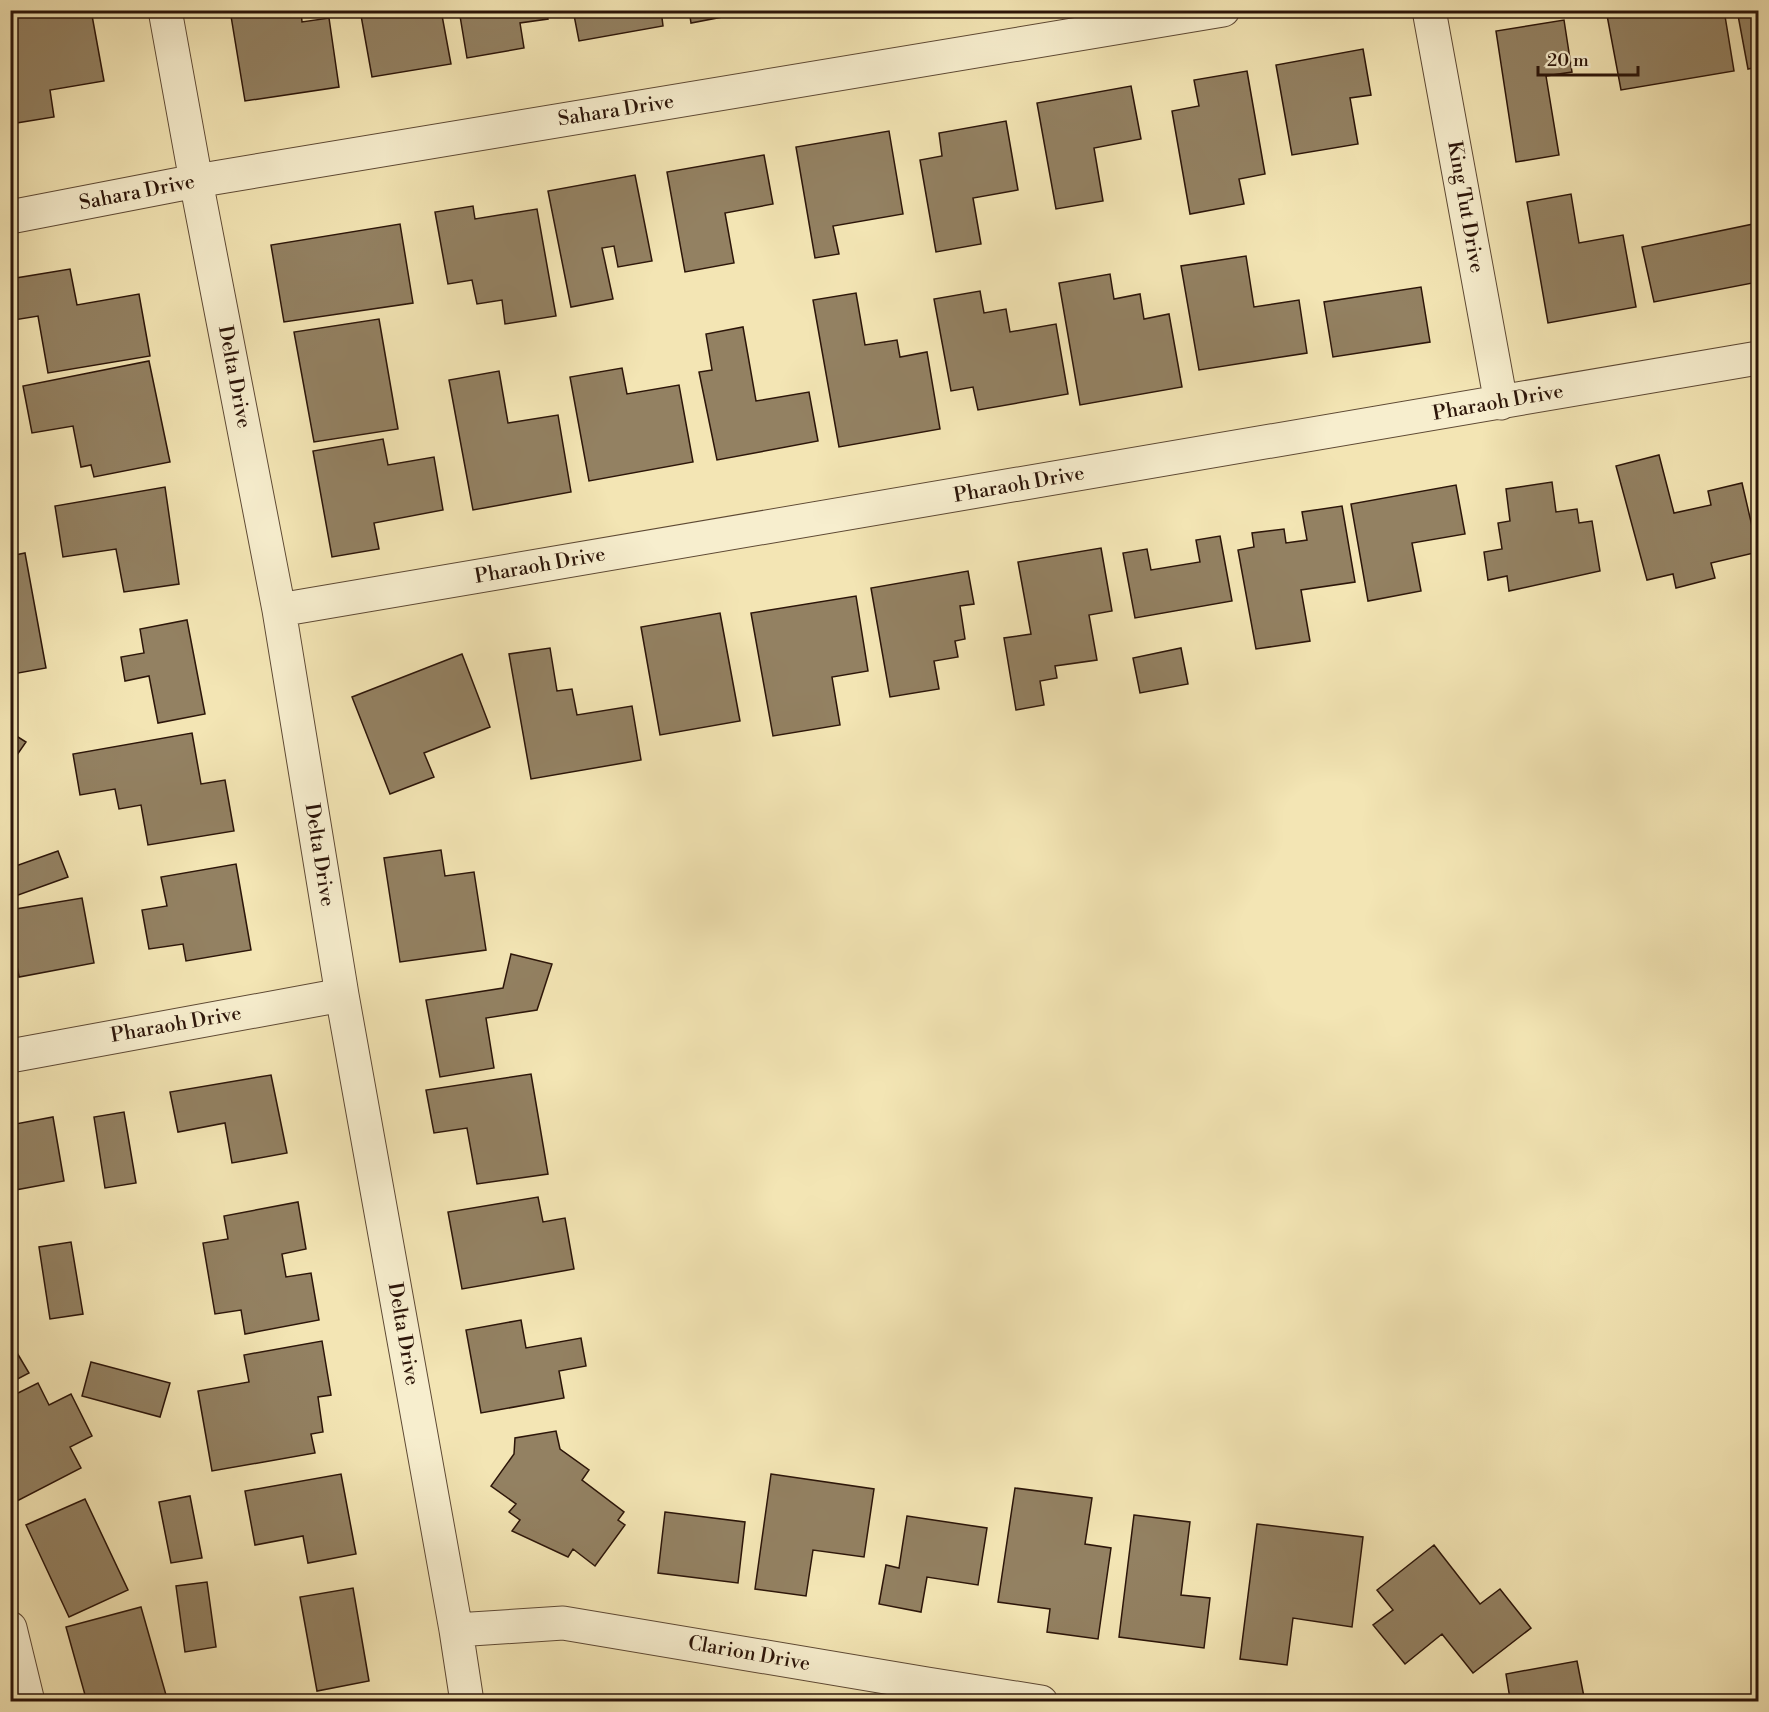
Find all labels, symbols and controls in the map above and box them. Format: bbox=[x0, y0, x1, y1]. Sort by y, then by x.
scale bar bbox=[1538, 39, 1638, 77]
text: 20 m bbox=[1547, 49, 1589, 72]
street label: Sahara Drive bbox=[556, 89, 676, 133]
street label: King Tut Drive bbox=[1441, 139, 1489, 275]
street label: Sahara Drive bbox=[77, 170, 197, 216]
street label: Delta Drive bbox=[212, 324, 256, 430]
street label: Pharaoh Drive bbox=[1431, 379, 1565, 427]
street label: Pharaoh Drive bbox=[952, 461, 1086, 509]
street label: Pharaoh Drive bbox=[473, 542, 607, 590]
street label: Delta Drive bbox=[299, 802, 339, 908]
street label: Pharaoh Drive bbox=[109, 1001, 243, 1049]
street label: Delta Drive bbox=[382, 1281, 424, 1387]
street label: Clarion Drive bbox=[686, 1631, 812, 1677]

